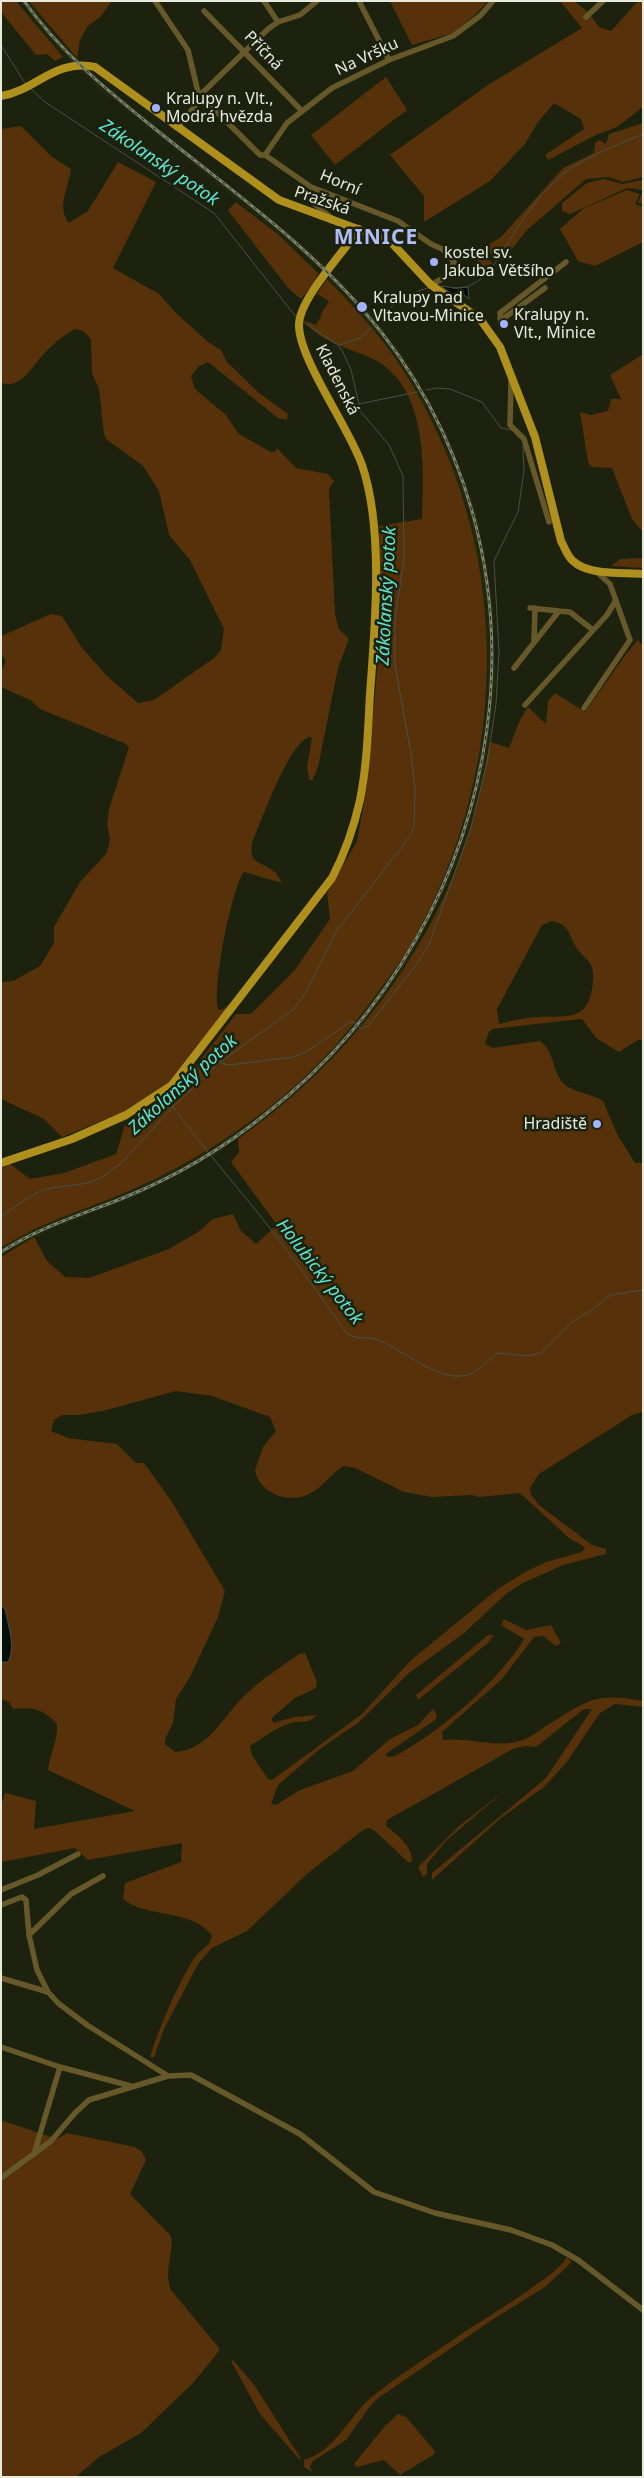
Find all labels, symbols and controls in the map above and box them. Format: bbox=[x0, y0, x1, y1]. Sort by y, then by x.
street label: Příčná bbox=[240, 27, 286, 75]
street label: Na Vršku bbox=[332, 34, 402, 80]
place label: Kralupy n. Vlt., Modrá hvězda bbox=[166, 89, 273, 127]
marker: Kralupy n. Vlt., Modrá hvězda bbox=[150, 102, 162, 114]
water label: Zákolanský potok bbox=[95, 115, 223, 211]
street label: Horní bbox=[317, 166, 363, 200]
street label: Pražská bbox=[292, 183, 352, 219]
district label: MINICE bbox=[333, 225, 419, 251]
place label: kostel sv. Jakuba Většího bbox=[444, 243, 554, 281]
marker: kostel sv. Jakuba Většího bbox=[428, 256, 440, 268]
place label: Kralupy nad Vltavou-Minice bbox=[373, 288, 484, 326]
marker: Kralupy nad Vltavou-Minice bbox=[355, 300, 369, 314]
place label: Kralupy n. Vlt., Minice bbox=[514, 305, 596, 343]
marker: Kralupy n. Vlt., Minice bbox=[498, 318, 510, 330]
street label: Kladenská bbox=[311, 341, 363, 419]
water label: Zákolanský potok bbox=[373, 526, 401, 666]
water label: Zákolanský potok bbox=[124, 1030, 242, 1140]
place label: Hradiště bbox=[523, 1114, 587, 1134]
marker: Hradiště bbox=[591, 1118, 603, 1130]
water label: Holubický potok bbox=[271, 1215, 367, 1329]

